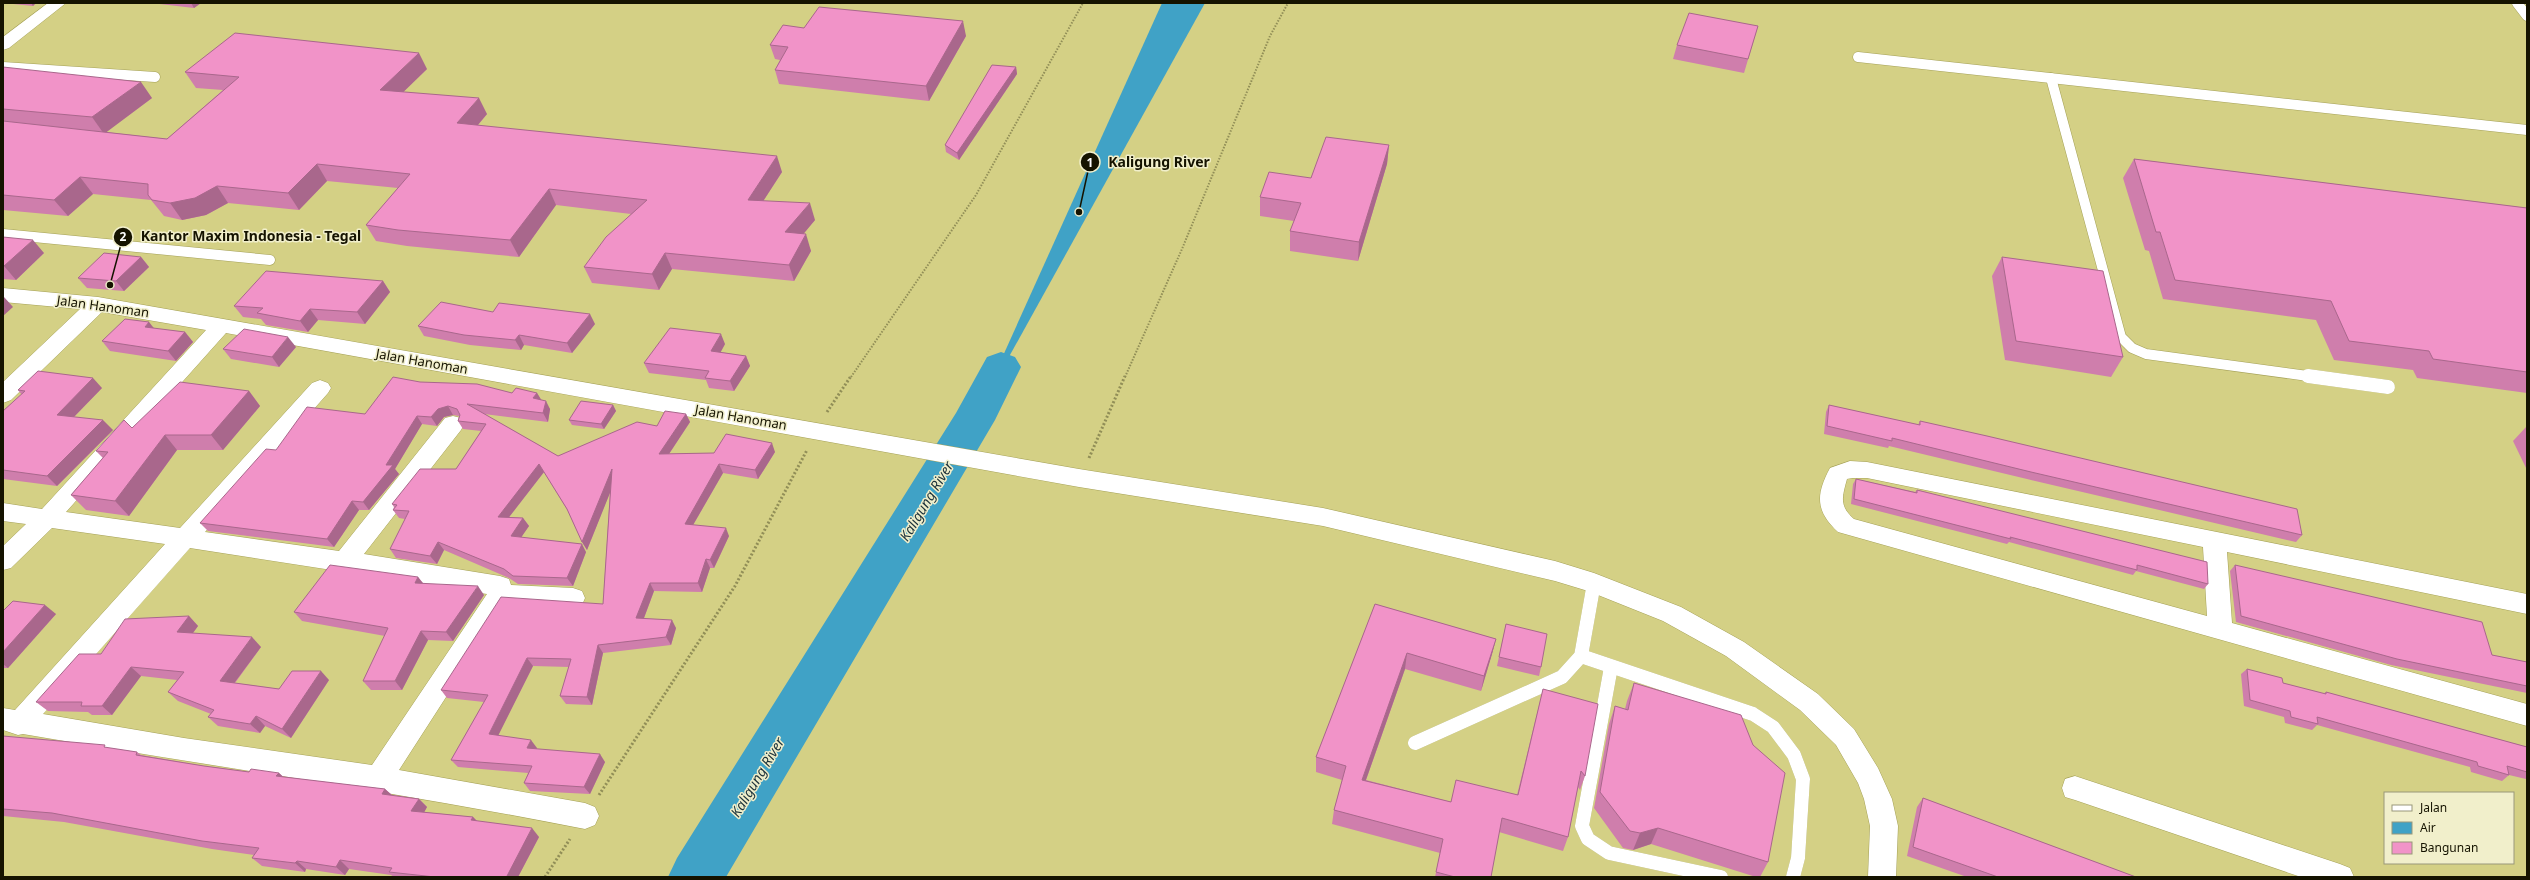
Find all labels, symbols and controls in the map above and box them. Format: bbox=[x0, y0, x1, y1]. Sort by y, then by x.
callout: Kaligung River bbox=[1080, 149, 1218, 175]
text: Kaligung River bbox=[1108, 152, 1211, 171]
text: 1 bbox=[1087, 154, 1093, 171]
callout: Kantor Maxim Indonesia - Tegal bbox=[113, 224, 369, 250]
text: Kantor Maxim Indonesia - Tegal bbox=[141, 226, 361, 245]
text: 2 bbox=[120, 228, 127, 245]
street label: Jalan Hanoman bbox=[54, 290, 150, 321]
street label: Jalan Hanoman bbox=[373, 344, 469, 378]
street label: Jalan Hanoman bbox=[692, 400, 788, 434]
water label: Kaligung River bbox=[895, 457, 957, 544]
water label: Kaligung River bbox=[726, 733, 788, 820]
legend bbox=[2384, 792, 2514, 864]
text: Jalan bbox=[2419, 799, 2447, 816]
text: Air bbox=[2420, 819, 2436, 836]
text: Bangunan bbox=[2420, 839, 2478, 856]

